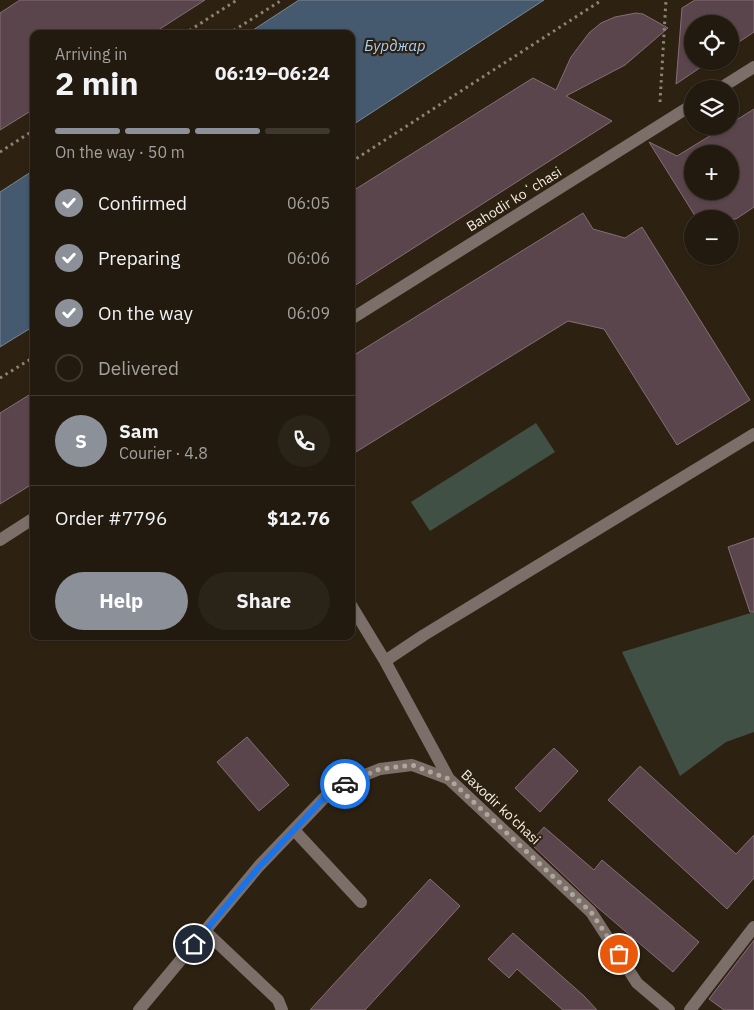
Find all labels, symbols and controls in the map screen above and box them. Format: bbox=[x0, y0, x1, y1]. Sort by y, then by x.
map controls bbox=[684, 15, 739, 265]
button: locate bbox=[684, 15, 739, 70]
water label: Бурджар bbox=[364, 36, 426, 55]
text: Arriving in bbox=[55, 44, 127, 64]
text: 06:19–06:24 bbox=[215, 61, 330, 85]
text: 2 min bbox=[55, 62, 139, 104]
button: layers bbox=[684, 80, 739, 135]
text: On the way · 50 m bbox=[55, 142, 185, 162]
button: + bbox=[684, 145, 739, 200]
street label: Bahodir koʻchasi bbox=[463, 163, 565, 235]
icon: check bbox=[55, 189, 83, 217]
text: Confirmed bbox=[98, 191, 187, 215]
text: 06:05 bbox=[287, 193, 330, 213]
button: − bbox=[684, 210, 739, 265]
icon: check bbox=[55, 244, 83, 272]
text: Preparing bbox=[98, 246, 180, 270]
text: 06:06 bbox=[287, 248, 330, 268]
icon: check bbox=[55, 299, 83, 327]
text: On the way bbox=[98, 301, 193, 325]
text: 06:09 bbox=[287, 303, 330, 323]
text: Delivered bbox=[98, 356, 179, 380]
button: phone bbox=[278, 415, 330, 467]
text: Sam bbox=[119, 419, 159, 443]
text: S bbox=[75, 429, 87, 453]
text: Courier · 4.8 bbox=[119, 443, 208, 463]
text: Order #7796 bbox=[55, 506, 167, 530]
text: $12.76 bbox=[267, 506, 330, 530]
button: Help bbox=[55, 572, 188, 630]
button: Share bbox=[198, 572, 330, 630]
courier bbox=[320, 759, 370, 809]
street label: Baxodir ko'chasi bbox=[458, 766, 544, 848]
icon: car bbox=[331, 770, 359, 798]
pin bbox=[173, 923, 215, 965]
icon: home bbox=[180, 930, 208, 958]
pin bbox=[598, 933, 640, 975]
icon: bag bbox=[605, 940, 633, 968]

